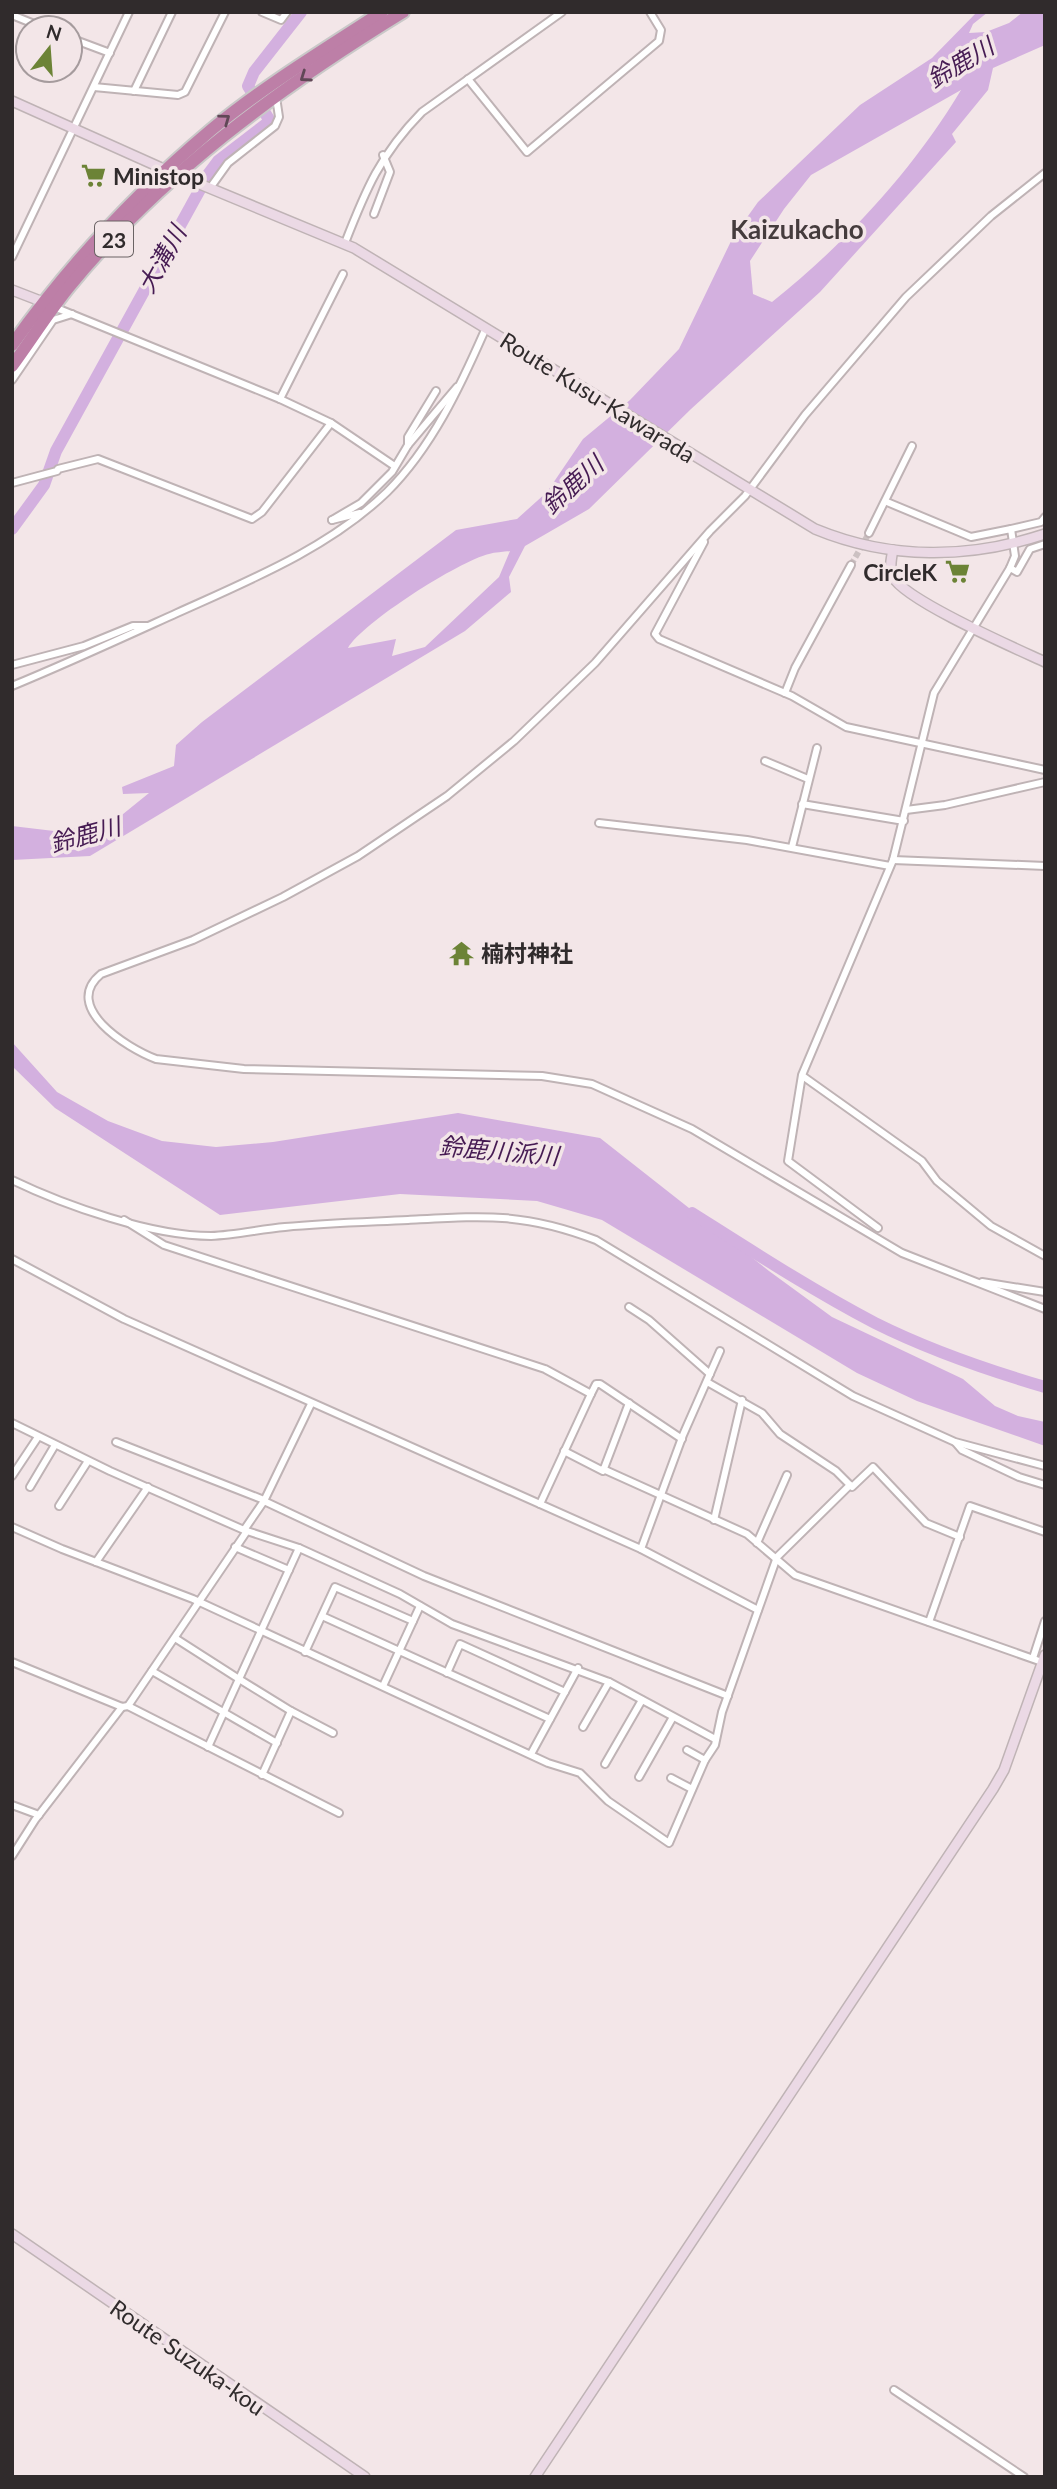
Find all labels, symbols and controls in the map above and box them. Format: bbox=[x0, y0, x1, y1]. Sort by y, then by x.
north arrow bbox=[14, 14, 84, 84]
text: N bbox=[44, 19, 64, 45]
water label: 鈴鹿川 bbox=[922, 29, 1001, 93]
one-way arrow bbox=[300, 69, 313, 81]
one-way arrow bbox=[217, 115, 230, 128]
supermarket icon: Ministop bbox=[79, 162, 107, 190]
place label: Ministop bbox=[113, 162, 204, 190]
district label: Kaizukacho bbox=[730, 213, 864, 245]
water label: 大溝川 bbox=[131, 218, 193, 298]
road number: 23 bbox=[95, 222, 133, 256]
street label: Route Kusu-Kawarada bbox=[495, 326, 701, 468]
water label: 鈴鹿川 bbox=[536, 447, 611, 519]
place label: CircleK bbox=[863, 558, 937, 586]
supermarket icon: CircleK bbox=[943, 558, 971, 586]
water label: 鈴鹿川 bbox=[46, 810, 126, 857]
temple icon: 楠村神社 bbox=[447, 939, 475, 967]
place label: 楠村神社 bbox=[481, 939, 573, 967]
water label: 鈴鹿川派川 bbox=[438, 1130, 563, 1170]
street label: Route Suzuka-kou bbox=[105, 2293, 271, 2421]

